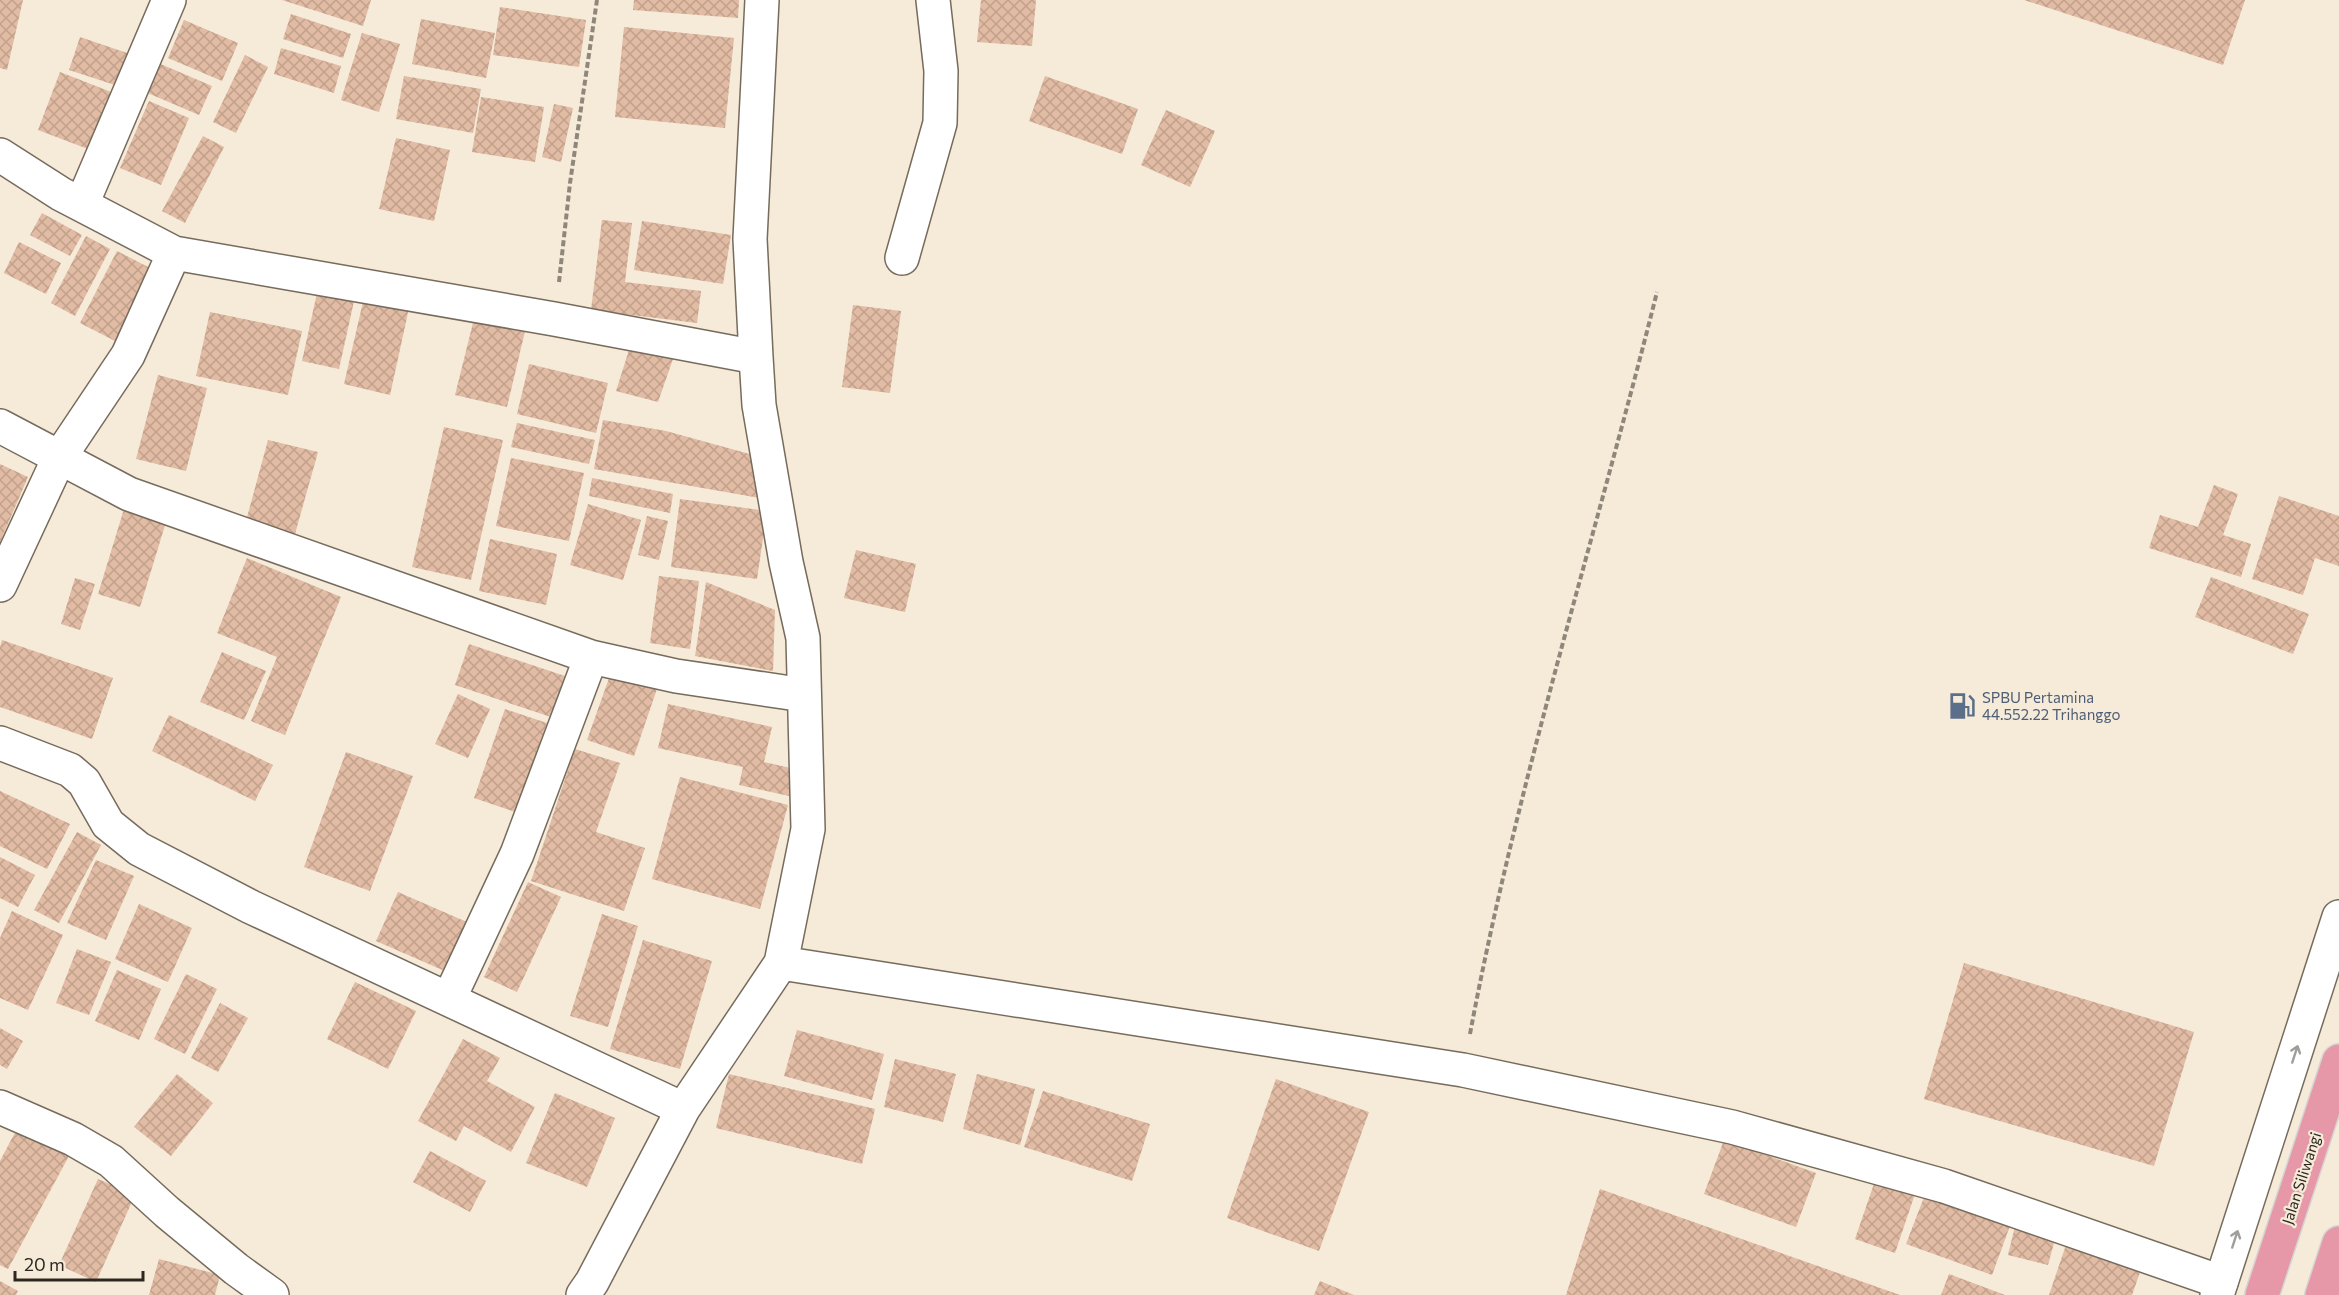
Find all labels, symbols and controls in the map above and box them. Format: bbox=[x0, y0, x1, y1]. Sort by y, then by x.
place label: SPBU Pertamina 44.552.22 Trihanggo bbox=[1982, 688, 2120, 723]
fuel station icon: SPBU Pertamina 44.552.22 Trihanggo bbox=[1947, 691, 1977, 721]
one-way arrow bbox=[2290, 1045, 2301, 1064]
street label: Jalan Siliwangi bbox=[2278, 1130, 2324, 1226]
one-way arrow bbox=[2230, 1230, 2241, 1249]
scale bar bbox=[15, 1244, 142, 1282]
text: 20 m bbox=[24, 1253, 65, 1275]

